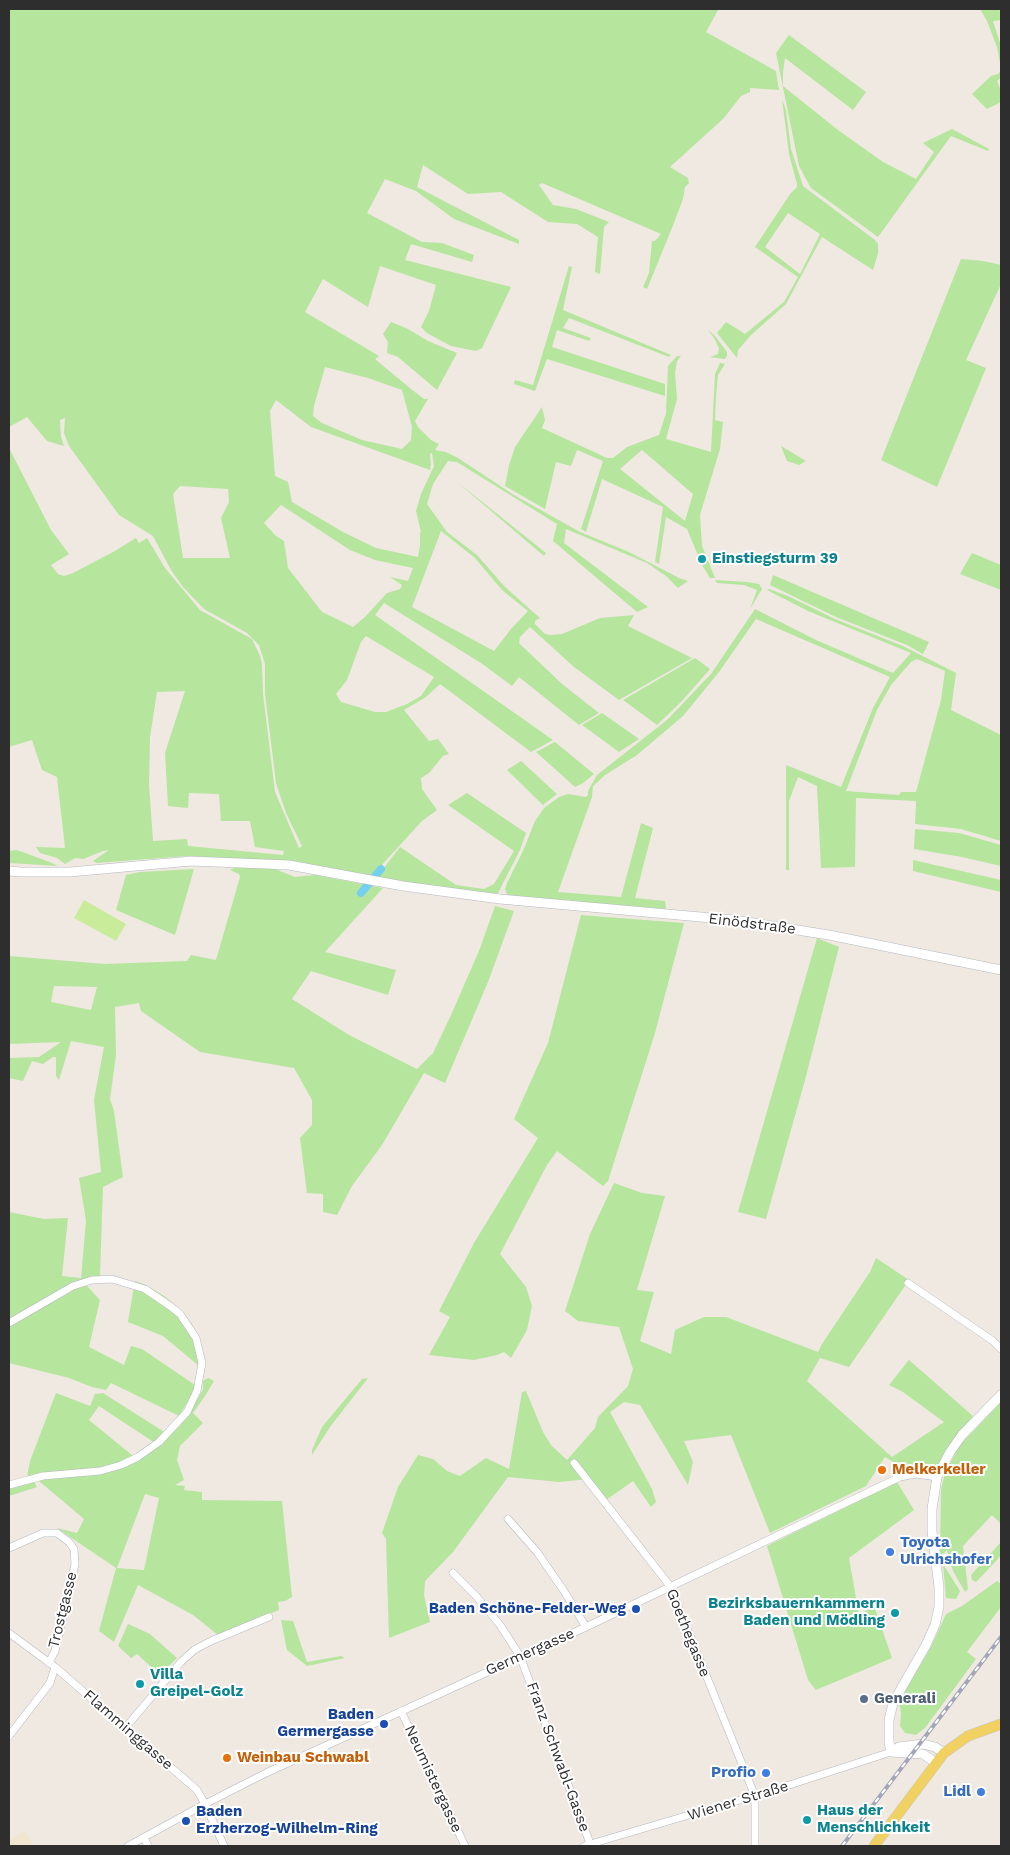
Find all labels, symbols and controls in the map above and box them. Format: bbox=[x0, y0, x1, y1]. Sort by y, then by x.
place label: Einstiegsturm 39 bbox=[712, 550, 838, 568]
marker: Einstiegsturm 39 bbox=[696, 553, 708, 565]
street label: Einödstraße bbox=[707, 910, 797, 938]
place label: Melkerkeller bbox=[892, 1461, 986, 1479]
marker: Melkerkeller bbox=[876, 1464, 888, 1476]
place label: Toyota Ulrichshofer bbox=[900, 1534, 992, 1569]
marker: Toyota Ulrichshofer bbox=[884, 1546, 896, 1558]
street label: Trostgasse bbox=[45, 1570, 81, 1650]
street label: Goethegasse bbox=[662, 1586, 714, 1680]
place label: Bezirksbauernkammern Baden und Mödling bbox=[708, 1595, 885, 1630]
place label: Baden Schöne-Felder-Weg bbox=[429, 1600, 626, 1618]
marker: Baden Schöne-Felder-Weg bbox=[630, 1603, 642, 1615]
marker: Bezirksbauernkammern Baden und Mödling bbox=[889, 1607, 901, 1619]
street label: Germergasse bbox=[483, 1624, 577, 1680]
place label: Villa Greipel-Golz bbox=[150, 1666, 243, 1701]
marker: Villa Greipel-Golz bbox=[134, 1678, 146, 1690]
street label: Franz Schwabl-Gasse bbox=[522, 1680, 594, 1834]
street label: Flamminggasse bbox=[79, 1686, 177, 1774]
place label: Generali bbox=[874, 1690, 936, 1708]
marker: Generali bbox=[858, 1693, 870, 1705]
place label: Baden Germergasse bbox=[277, 1706, 374, 1741]
marker: Baden Germergasse bbox=[378, 1718, 390, 1730]
street label: Neumistergasse bbox=[400, 1722, 466, 1836]
place label: Weinbau Schwabl bbox=[237, 1749, 369, 1767]
marker: Weinbau Schwabl bbox=[221, 1752, 233, 1764]
place label: Profio bbox=[711, 1764, 756, 1782]
marker: Profio bbox=[760, 1767, 772, 1779]
street label: Wiener Straße bbox=[685, 1777, 791, 1825]
place label: Lidl bbox=[943, 1783, 971, 1801]
marker: Lidl bbox=[975, 1786, 987, 1798]
place label: Haus der Menschlichkeit bbox=[817, 1802, 930, 1837]
place label: Baden Erzherzog-Wilhelm-Ring bbox=[196, 1803, 378, 1838]
marker: Haus der Menschlichkeit bbox=[801, 1814, 813, 1826]
marker: Baden Erzherzog-Wilhelm-Ring bbox=[180, 1815, 192, 1827]

